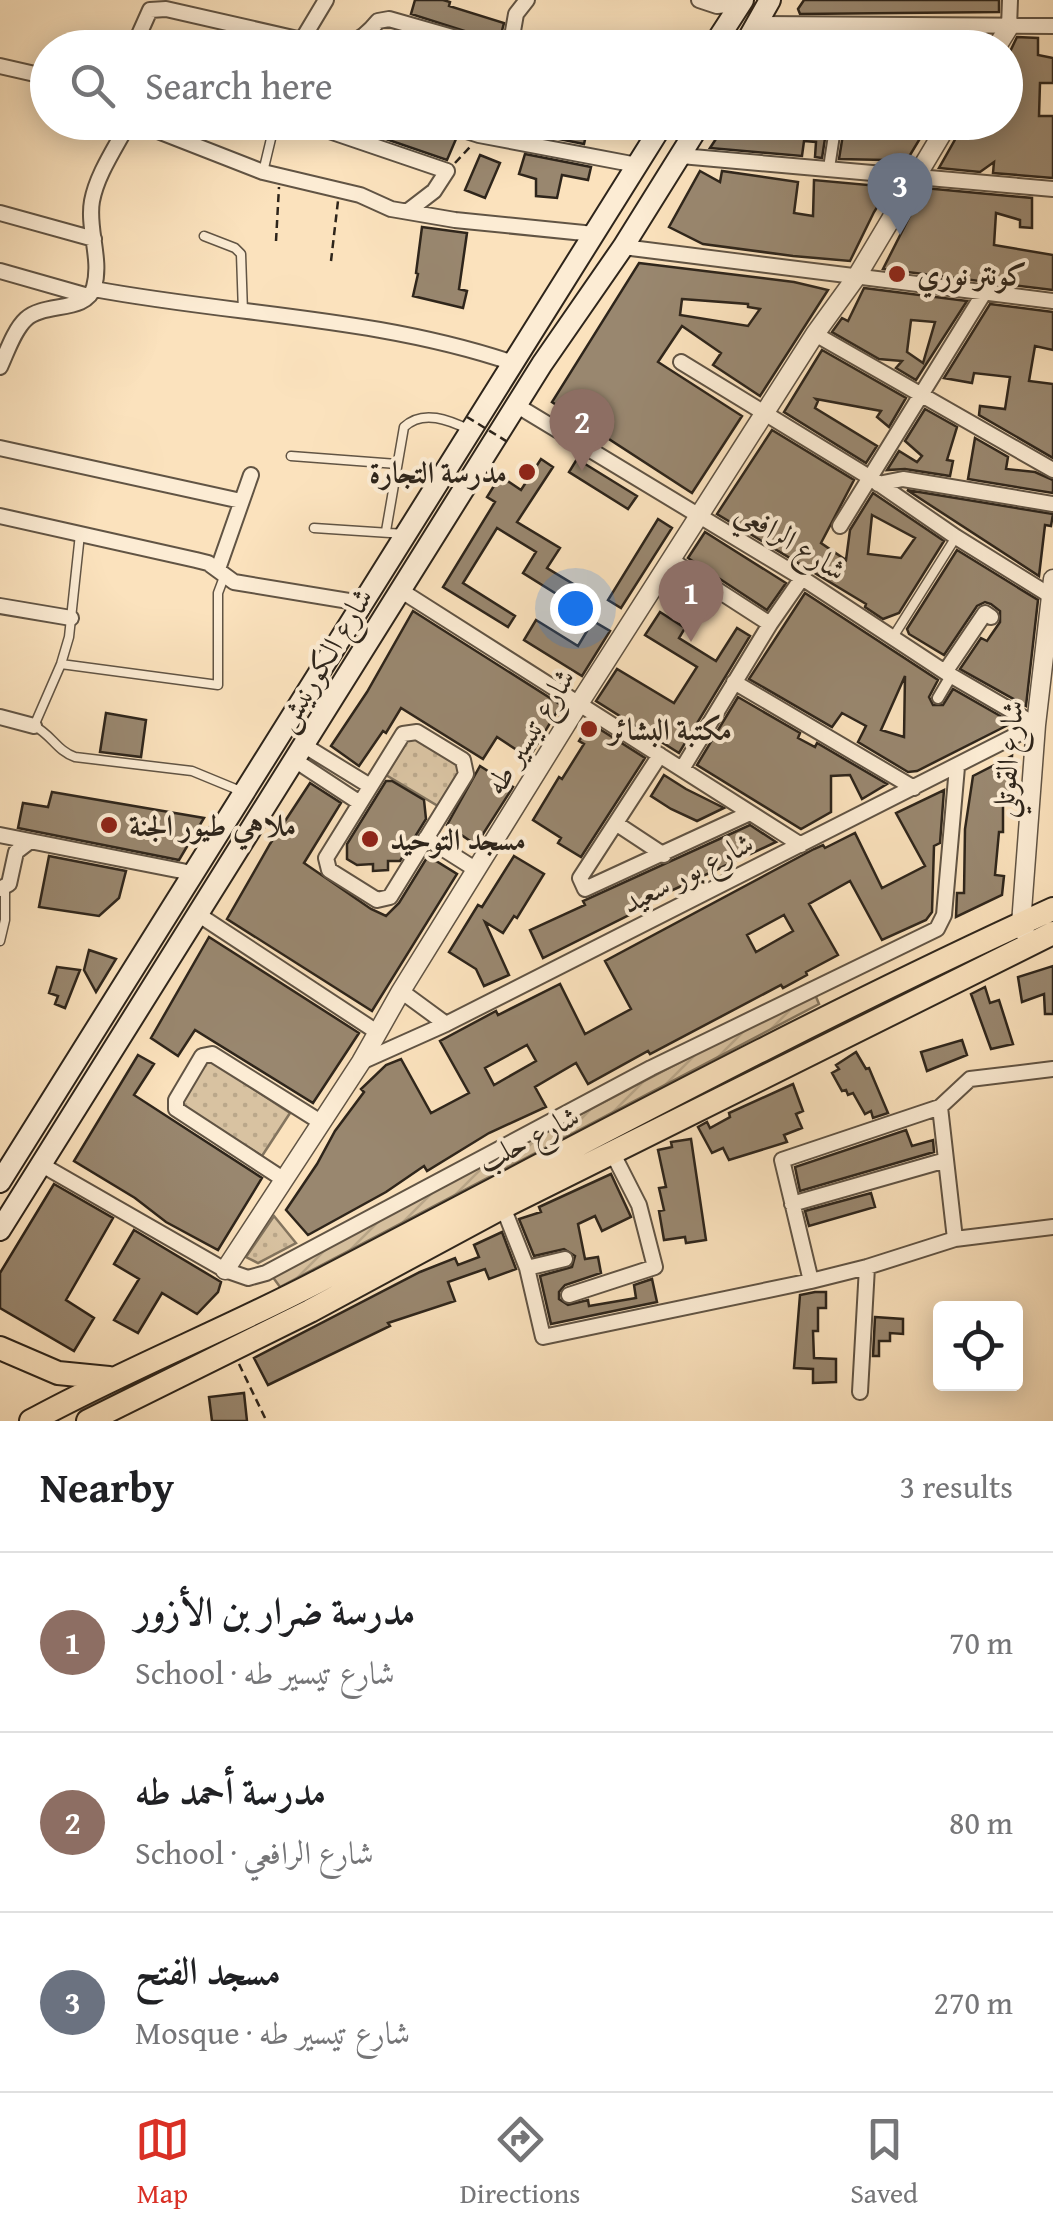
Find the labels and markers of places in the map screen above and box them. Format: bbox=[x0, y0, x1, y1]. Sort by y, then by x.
pin: 3 bbox=[868, 152, 932, 235]
place label: كونتر نوري bbox=[917, 252, 1027, 298]
marker: كونتر نوري bbox=[886, 263, 908, 285]
pin: 2 bbox=[550, 388, 614, 471]
place label: مدرسة التجارة bbox=[369, 450, 507, 494]
marker: مدرسة التجارة bbox=[516, 461, 538, 483]
pin: 1 bbox=[658, 560, 724, 642]
place label: مكتبة البشائر bbox=[606, 707, 732, 751]
marker: مكتبة البشائر bbox=[578, 718, 600, 740]
place label: ملاهي طيور الجنة bbox=[129, 803, 296, 851]
marker: ملاهي طيور الجنة bbox=[98, 814, 120, 836]
place label: مسجد التوحيد bbox=[390, 817, 526, 861]
marker: مسجد التوحيد bbox=[359, 828, 381, 850]

